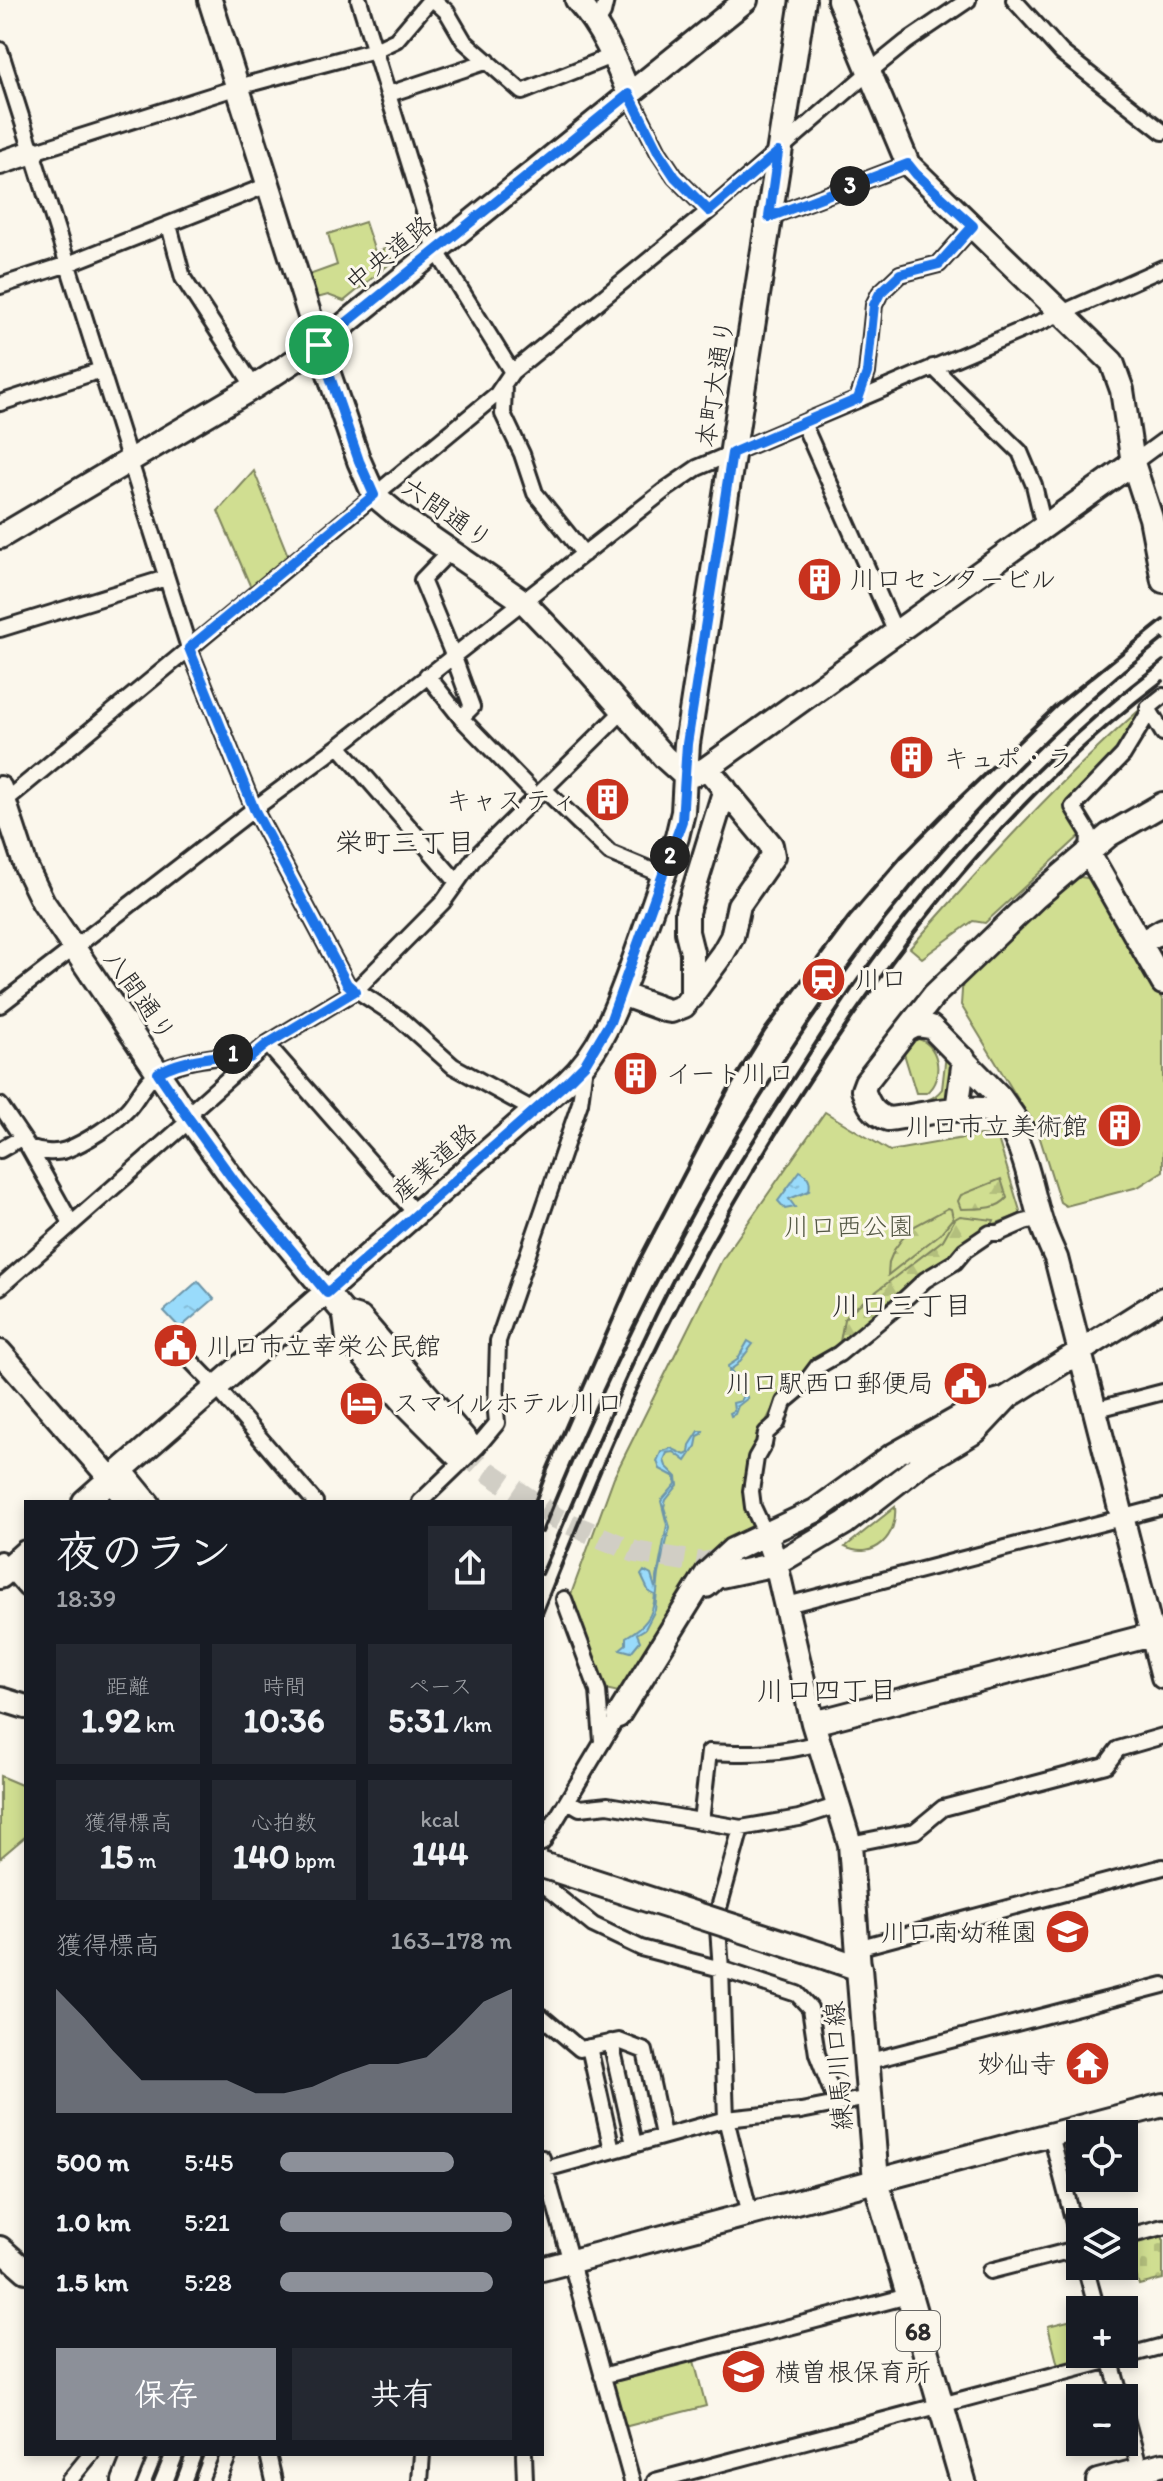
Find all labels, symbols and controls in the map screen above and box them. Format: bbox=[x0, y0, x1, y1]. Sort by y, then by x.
pin: 3 bbox=[830, 166, 870, 206]
text: 3 bbox=[844, 172, 856, 199]
street label: 中央道路 bbox=[339, 208, 439, 298]
pin bbox=[285, 311, 353, 379]
street label: 本町大通り bbox=[689, 316, 741, 450]
icon: arrive bbox=[297, 323, 341, 367]
street label: 六間通り bbox=[395, 470, 499, 556]
building icon: 川口センタービル bbox=[795, 555, 843, 603]
place label: 川口センタービル bbox=[850, 563, 1056, 595]
building icon: キュポ・ラ bbox=[888, 734, 936, 782]
place label: キュポ・ラ bbox=[943, 742, 1073, 774]
building icon: キャスティ bbox=[584, 776, 632, 824]
place label: キャスティ bbox=[445, 784, 577, 816]
district label: 栄町三丁目 bbox=[335, 825, 475, 859]
pin: 2 bbox=[650, 836, 690, 876]
text: 2 bbox=[664, 842, 676, 869]
street label: 八間通り bbox=[97, 944, 183, 1048]
station icon: 川口 bbox=[800, 955, 848, 1003]
place label: 川口 bbox=[855, 963, 907, 995]
pin: 1 bbox=[213, 1034, 253, 1074]
text: 1 bbox=[228, 1040, 238, 1067]
building icon: イート川口 bbox=[611, 1049, 659, 1097]
place label: イート川口 bbox=[666, 1057, 794, 1089]
building icon: 川口市立美術館 bbox=[1095, 1102, 1143, 1150]
place label: 川口市立美術館 bbox=[906, 1110, 1088, 1142]
street label: 産業道路 bbox=[384, 1116, 484, 1208]
park label: 川口西公園 bbox=[784, 1210, 914, 1242]
district label: 川口三丁目 bbox=[832, 1288, 972, 1322]
public building icon: 川口市立幸栄公民館 bbox=[152, 1322, 200, 1370]
place label: 川口市立幸栄公民館 bbox=[207, 1330, 441, 1362]
public building icon: 川口駅西口郵便局 bbox=[941, 1359, 989, 1407]
place label: 川口駅西口郵便局 bbox=[726, 1367, 934, 1399]
hotel icon: スマイルホテル川口 bbox=[338, 1379, 386, 1427]
place label: スマイルホテル川口 bbox=[393, 1387, 623, 1419]
text: 夜のラン bbox=[56, 1525, 232, 1578]
button: share bbox=[428, 1526, 512, 1610]
text: 18:39 bbox=[56, 1582, 116, 1614]
text: 距離 bbox=[106, 1673, 150, 1700]
text: 時間 bbox=[262, 1673, 306, 1700]
text: ペース bbox=[408, 1673, 472, 1700]
district label: 川口四丁目 bbox=[757, 1673, 897, 1707]
text: 1.92 bbox=[81, 1700, 141, 1741]
text: 10:36 bbox=[243, 1700, 325, 1741]
text: 5:31 bbox=[388, 1700, 449, 1741]
text: km bbox=[141, 1711, 175, 1738]
text: /km bbox=[449, 1711, 492, 1738]
text: kcal bbox=[420, 1806, 460, 1833]
text: 獲得標高 bbox=[84, 1809, 172, 1836]
text: 心拍数 bbox=[251, 1809, 317, 1836]
text: 144 bbox=[412, 1833, 468, 1874]
text: 15 bbox=[99, 1836, 133, 1877]
text: 140 bbox=[233, 1836, 290, 1877]
text: m bbox=[133, 1847, 157, 1874]
text: bpm bbox=[290, 1847, 335, 1874]
school or university icon: 川口南幼稚園 bbox=[1044, 1908, 1092, 1956]
place label: 川口南幼稚園 bbox=[881, 1916, 1037, 1948]
text: 163–178 m bbox=[391, 1924, 512, 1956]
text: 獲得標高 bbox=[56, 1929, 160, 1961]
street label: 練馬川口線 bbox=[818, 2000, 858, 2132]
temple icon: 妙仙寺 bbox=[1063, 2040, 1111, 2088]
place label: 妙仙寺 bbox=[978, 2048, 1056, 2080]
map controls bbox=[1066, 2120, 1138, 2456]
button: locate bbox=[1066, 2120, 1138, 2192]
text: 500 m bbox=[56, 2146, 129, 2178]
text: 5:45 bbox=[184, 2146, 233, 2178]
text: 1.0 km bbox=[56, 2206, 131, 2238]
text: 5:21 bbox=[184, 2206, 230, 2238]
button: layers bbox=[1066, 2208, 1138, 2280]
text: 1.5 km bbox=[56, 2266, 128, 2298]
text: 5:28 bbox=[184, 2266, 232, 2298]
button: + bbox=[1066, 2296, 1138, 2368]
road number: 68 bbox=[896, 2311, 940, 2351]
button: 保存 bbox=[56, 2348, 276, 2440]
button: 共有 bbox=[292, 2348, 512, 2440]
school or university icon: 横曽根保育所 bbox=[720, 2348, 768, 2396]
place label: 横曽根保育所 bbox=[775, 2356, 931, 2388]
button: − bbox=[1066, 2384, 1138, 2456]

